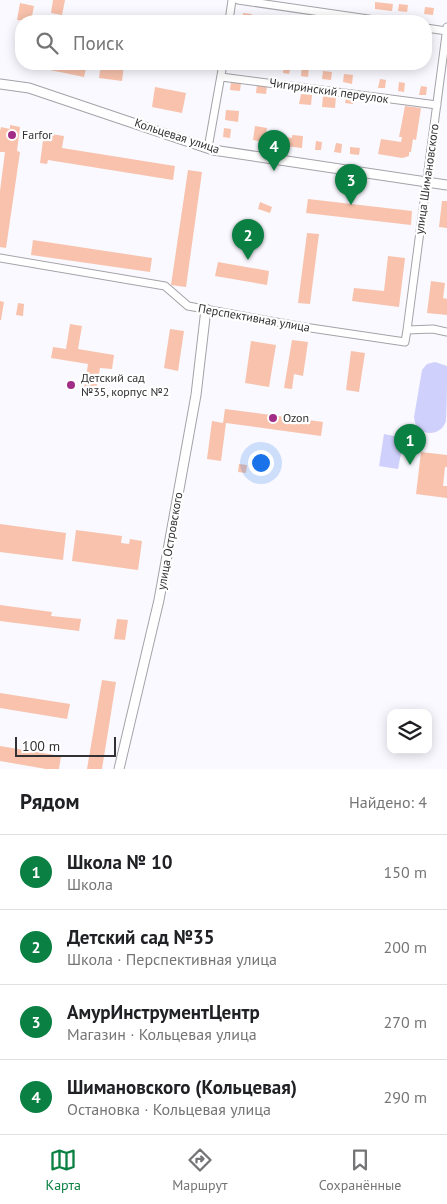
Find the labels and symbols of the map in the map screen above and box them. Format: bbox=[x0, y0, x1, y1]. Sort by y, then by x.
street label: Чигиринский переулок bbox=[268, 75, 390, 106]
street label: Кольцевая улица bbox=[133, 115, 222, 156]
street label: улица Шимановского bbox=[411, 123, 442, 235]
place label: Farfor bbox=[22, 127, 52, 142]
marker: Farfor bbox=[6, 129, 18, 141]
pin: 4 bbox=[258, 130, 290, 171]
pin: 3 bbox=[335, 164, 367, 205]
pin: 2 bbox=[232, 219, 264, 260]
street label: Перспективная улица bbox=[197, 300, 311, 335]
place label: Детский сад №35, корпус №2 bbox=[81, 370, 169, 399]
marker: Детский сад №35, корпус №2 bbox=[65, 379, 77, 391]
place label: Ozon bbox=[283, 410, 309, 425]
marker: Ozon bbox=[267, 412, 279, 424]
pin: 1 bbox=[394, 424, 426, 465]
your location bbox=[248, 450, 274, 476]
street label: улица Островского bbox=[154, 491, 185, 591]
scale bar bbox=[15, 734, 116, 757]

